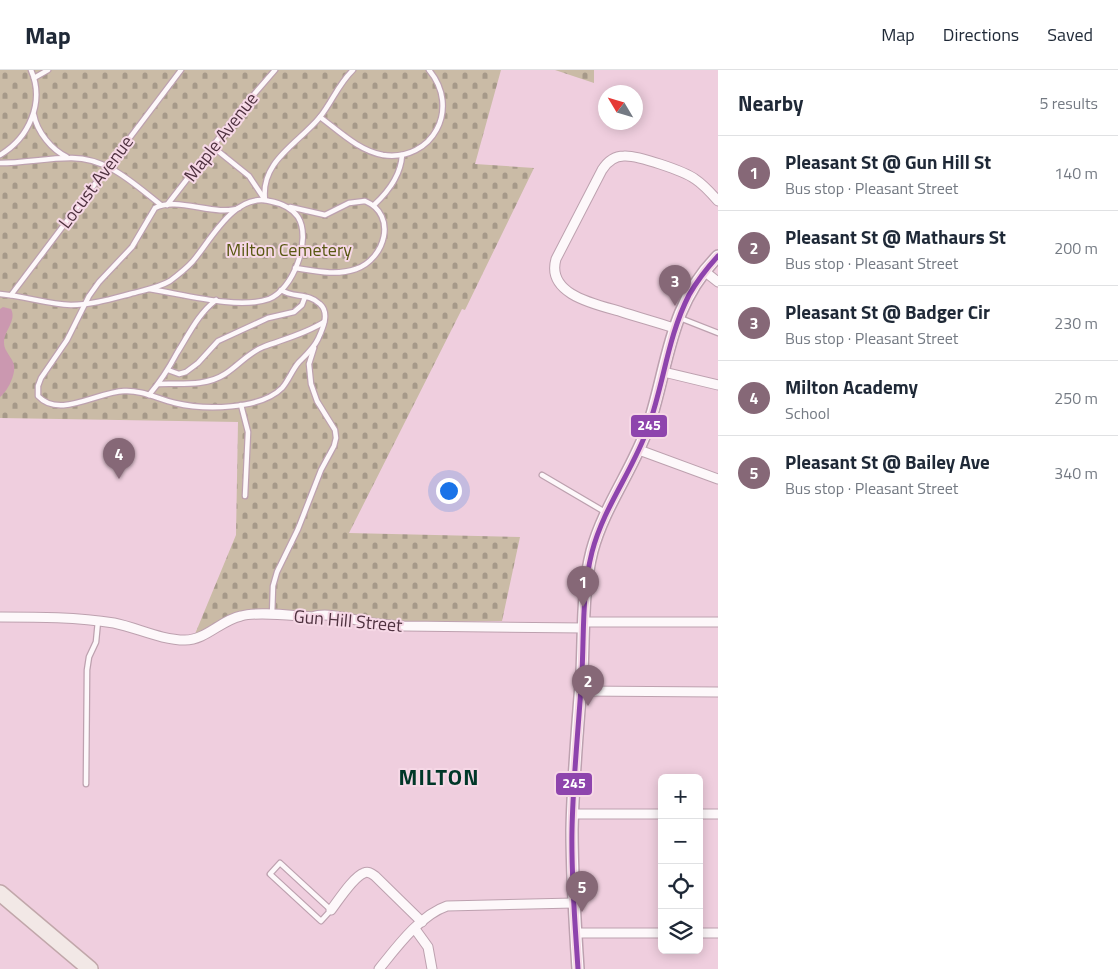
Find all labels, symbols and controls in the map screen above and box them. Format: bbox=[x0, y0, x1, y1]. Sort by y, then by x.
text: Map bbox=[25, 17, 71, 53]
text: Map bbox=[881, 21, 915, 48]
text: Directions bbox=[943, 21, 1019, 48]
text: Saved bbox=[1047, 21, 1093, 48]
north arrow bbox=[598, 85, 643, 130]
street label: Maple Avenue bbox=[177, 86, 264, 187]
text: Nearby bbox=[738, 87, 803, 119]
text: 5 results bbox=[1039, 91, 1098, 115]
street label: Locust Avenue bbox=[52, 129, 140, 234]
text: Pleasant St @ Gun Hill St bbox=[785, 147, 991, 176]
text: 1 bbox=[750, 161, 758, 185]
text: 140 m bbox=[1054, 161, 1098, 185]
text: Bus stop · Pleasant Street bbox=[785, 176, 958, 200]
text: Pleasant St @ Mathaurs St bbox=[785, 222, 1006, 251]
park label: Milton Cemetery bbox=[226, 236, 352, 263]
text: 2 bbox=[750, 236, 758, 260]
text: 200 m bbox=[1054, 236, 1098, 260]
text: Bus stop · Pleasant Street bbox=[785, 251, 958, 275]
pin: 3 bbox=[659, 265, 691, 306]
text: Pleasant St @ Badger Cir bbox=[785, 297, 990, 326]
text: 3 bbox=[750, 311, 758, 335]
text: 230 m bbox=[1054, 311, 1098, 335]
text: Bus stop · Pleasant Street bbox=[785, 326, 958, 350]
text: Milton Academy bbox=[785, 372, 918, 401]
text: 4 bbox=[750, 386, 758, 410]
text: 250 m bbox=[1054, 386, 1098, 410]
text: School bbox=[785, 401, 830, 425]
line badge: 245 bbox=[630, 414, 668, 438]
text: 245 bbox=[637, 414, 661, 435]
pin: 4 bbox=[103, 438, 135, 479]
text: Pleasant St @ Bailey Ave bbox=[785, 447, 990, 476]
text: 5 bbox=[750, 461, 758, 485]
text: 340 m bbox=[1054, 461, 1098, 485]
text: Bus stop · Pleasant Street bbox=[785, 476, 958, 500]
your location bbox=[436, 478, 462, 504]
pin: 1 bbox=[567, 566, 599, 607]
street label: Gun Hill Street bbox=[293, 602, 404, 639]
pin: 2 bbox=[572, 665, 604, 706]
district label: MILTON bbox=[399, 760, 479, 794]
line badge: 245 bbox=[555, 772, 593, 796]
text: 245 bbox=[562, 772, 586, 793]
map controls bbox=[658, 774, 703, 954]
button: + bbox=[658, 774, 703, 819]
button: − bbox=[658, 819, 703, 864]
button: locate bbox=[658, 864, 703, 909]
pin: 5 bbox=[566, 871, 598, 912]
button: layers bbox=[658, 909, 703, 954]

